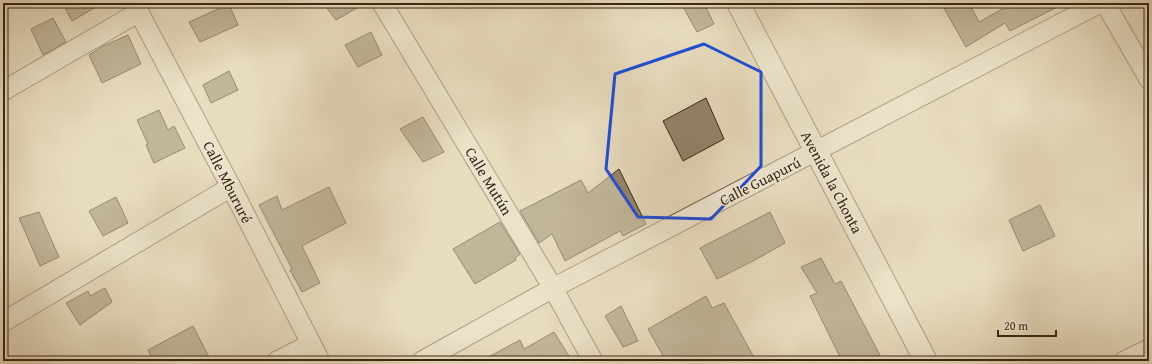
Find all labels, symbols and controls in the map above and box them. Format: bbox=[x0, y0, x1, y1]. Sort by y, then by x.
street label: Avenida la Chonta bbox=[796, 127, 868, 237]
street label: Calle Mbururé bbox=[198, 137, 258, 227]
street label: Calle Mutún bbox=[460, 143, 518, 220]
street label: Calle Guapurú bbox=[716, 151, 805, 210]
scale bar bbox=[998, 312, 1056, 338]
text: 20 m bbox=[1004, 317, 1028, 334]

